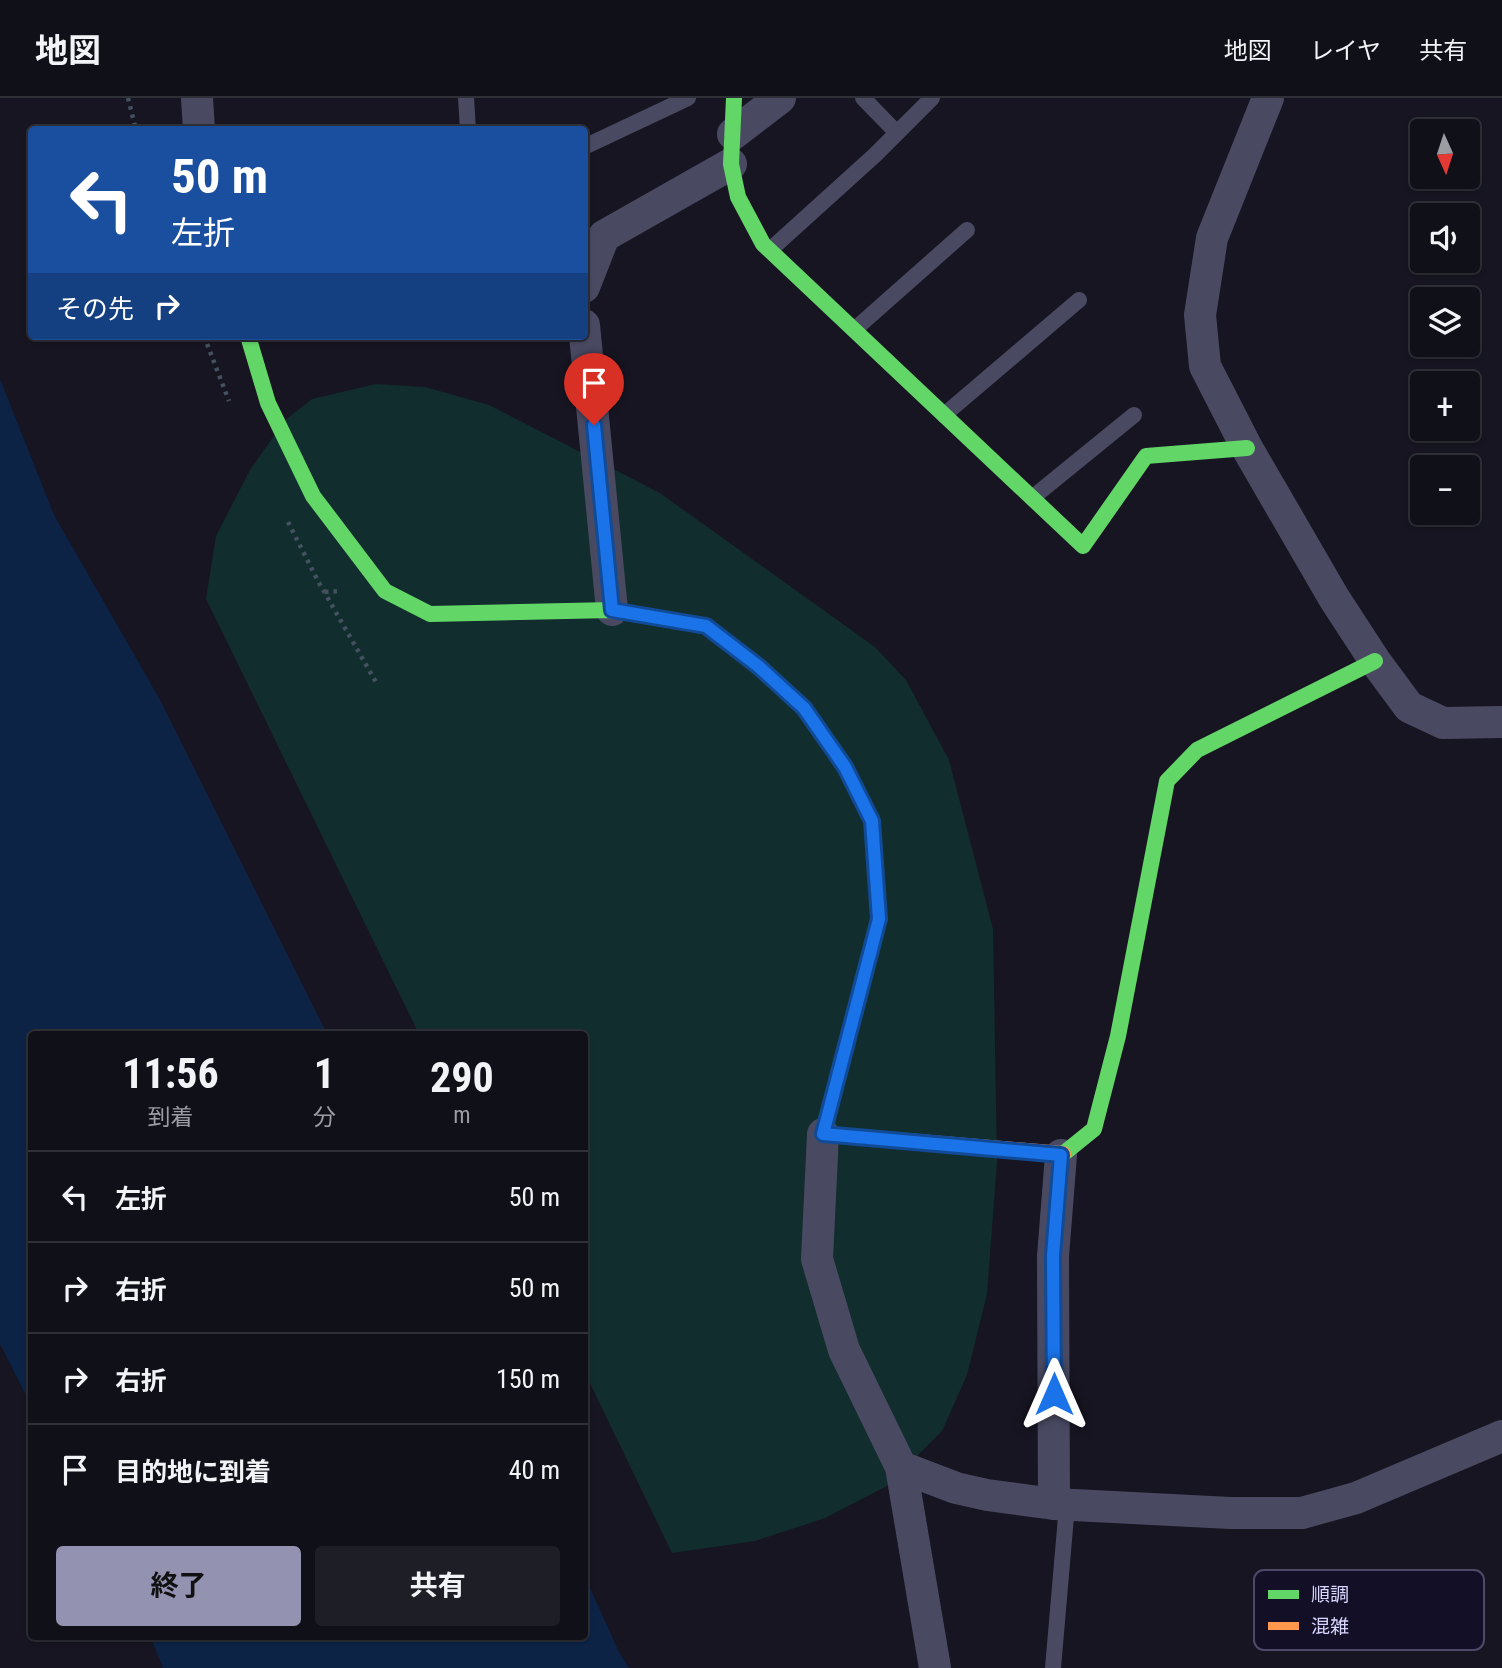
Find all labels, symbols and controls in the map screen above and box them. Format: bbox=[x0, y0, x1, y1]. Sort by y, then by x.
text: 地図 bbox=[35, 31, 101, 70]
text: 地図 bbox=[1224, 37, 1272, 65]
text: レイヤ bbox=[1310, 37, 1381, 65]
text: 共有 bbox=[1419, 37, 1467, 65]
north arrow bbox=[1410, 119, 1480, 189]
map controls bbox=[1410, 119, 1480, 525]
text: 50 m bbox=[171, 148, 268, 205]
icon: left bbox=[56, 154, 147, 245]
button: sound bbox=[1410, 203, 1480, 273]
text: 左折 bbox=[171, 214, 235, 252]
icon: right bbox=[148, 287, 186, 325]
button: layers bbox=[1410, 287, 1480, 357]
text: その先 bbox=[56, 294, 134, 324]
pin bbox=[564, 353, 624, 425]
icon: arrive bbox=[575, 364, 613, 402]
button: + bbox=[1410, 371, 1480, 441]
button: − bbox=[1410, 455, 1480, 525]
text: 11:56 bbox=[122, 1049, 219, 1098]
text: 1 bbox=[314, 1049, 335, 1098]
text: 290 bbox=[430, 1053, 494, 1102]
text: m bbox=[453, 1102, 471, 1129]
text: 到着 bbox=[147, 1104, 193, 1131]
text: 分 bbox=[313, 1104, 336, 1131]
icon: left bbox=[56, 1178, 94, 1216]
text: 50 m bbox=[509, 1182, 560, 1212]
text: 左折 bbox=[115, 1184, 167, 1214]
icon: right bbox=[56, 1269, 94, 1307]
text: 50 m bbox=[509, 1273, 560, 1303]
text: 右折 bbox=[115, 1275, 167, 1305]
position arrow bbox=[1017, 1357, 1091, 1431]
icon: right bbox=[56, 1360, 94, 1398]
text: 150 m bbox=[496, 1364, 560, 1394]
text: 右折 bbox=[115, 1366, 167, 1396]
icon: arrive bbox=[56, 1451, 94, 1489]
text: 40 m bbox=[509, 1455, 560, 1485]
text: 目的地に到着 bbox=[115, 1457, 271, 1487]
button: 終了 bbox=[56, 1546, 301, 1626]
button: 共有 bbox=[315, 1546, 560, 1626]
legend bbox=[1254, 1570, 1484, 1650]
text: 順調 bbox=[1311, 1583, 1349, 1606]
text: 混雑 bbox=[1311, 1615, 1349, 1638]

